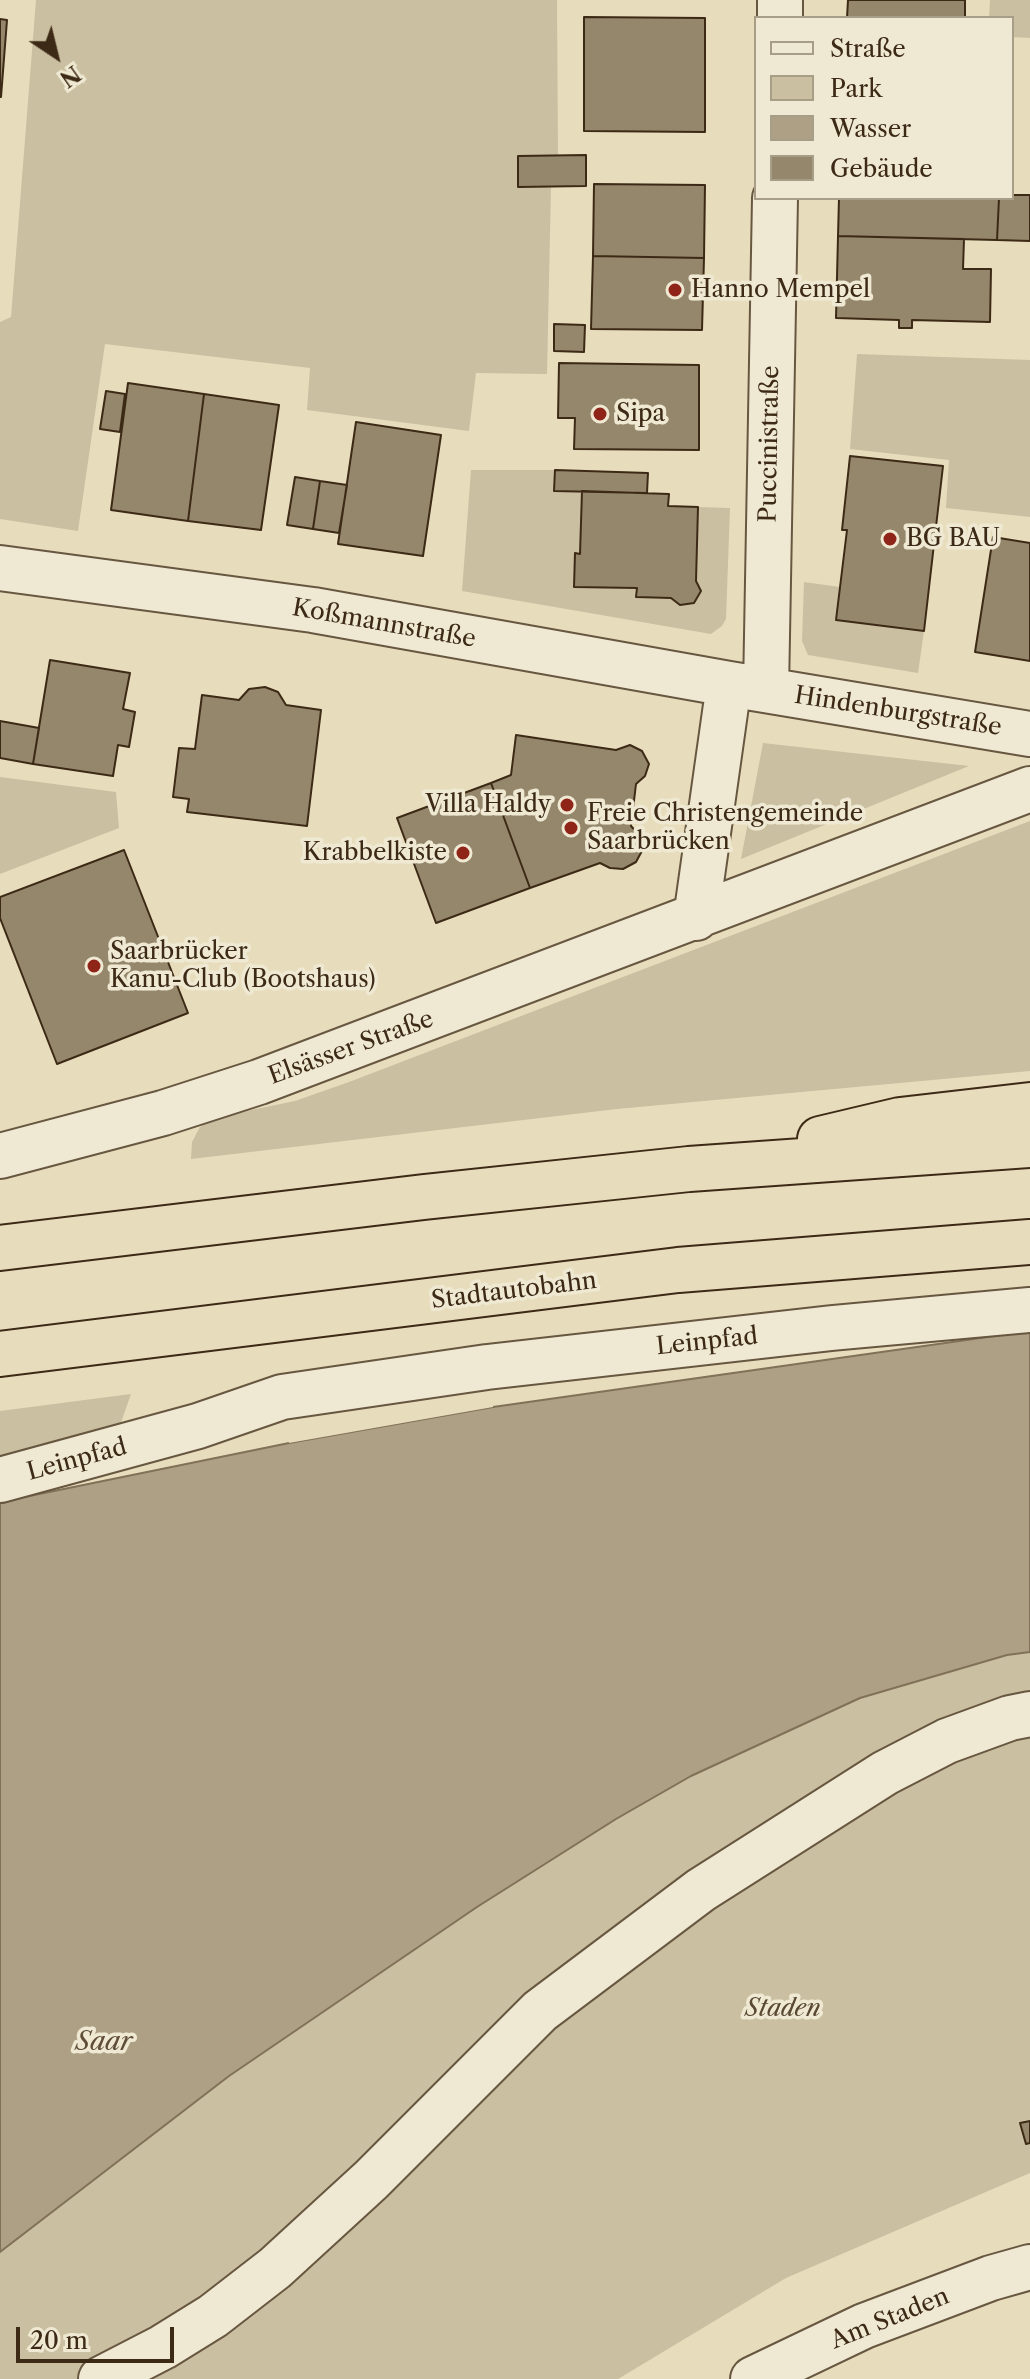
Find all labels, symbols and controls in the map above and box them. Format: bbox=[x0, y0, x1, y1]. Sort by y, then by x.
north arrow bbox=[16, 16, 96, 96]
legend bbox=[754, 16, 1014, 200]
text: Straße bbox=[830, 34, 906, 63]
text: N bbox=[54, 60, 86, 93]
text: Park bbox=[830, 74, 882, 103]
text: Wasser bbox=[830, 114, 911, 143]
text: Gebäude bbox=[830, 154, 933, 183]
place label: Hanno Mempel bbox=[691, 276, 870, 304]
marker: Hanno Mempel bbox=[666, 281, 684, 299]
street label: Puccinistraße bbox=[754, 365, 786, 523]
place label: Sipa bbox=[616, 400, 665, 428]
marker: Sipa bbox=[591, 405, 609, 423]
place label: BG BAU bbox=[906, 525, 1000, 553]
marker: BG BAU bbox=[881, 530, 899, 548]
street label: Koßmannstraße bbox=[290, 594, 478, 654]
street label: Hindenburgstraße bbox=[792, 681, 1004, 743]
place label: Villa Haldy bbox=[425, 791, 551, 819]
marker: Villa Haldy bbox=[558, 796, 576, 814]
place label: Freie Christengemeinde Saarbrücken bbox=[587, 800, 863, 856]
marker: Freie Christengemeinde Saarbrücken bbox=[562, 819, 580, 837]
place label: Krabbelkiste bbox=[303, 839, 447, 867]
marker: Krabbelkiste bbox=[454, 844, 472, 862]
place label: Saarbrücker Kanu-Club (Bootshaus) bbox=[110, 938, 376, 994]
marker: Saarbrücker Kanu-Club (Bootshaus) bbox=[85, 957, 103, 975]
street label: Elsässer Straße bbox=[265, 1005, 437, 1091]
street label: Stadtautobahn bbox=[430, 1267, 598, 1315]
street label: Leinpfad bbox=[655, 1322, 759, 1362]
street label: Leinpfad bbox=[24, 1433, 130, 1487]
park label: Staden bbox=[745, 1995, 821, 2023]
water label: Saar bbox=[75, 2026, 133, 2058]
street label: Am Staden bbox=[827, 2282, 953, 2356]
scale bar bbox=[20, 2311, 178, 2361]
text: 20 m bbox=[30, 2326, 88, 2355]

